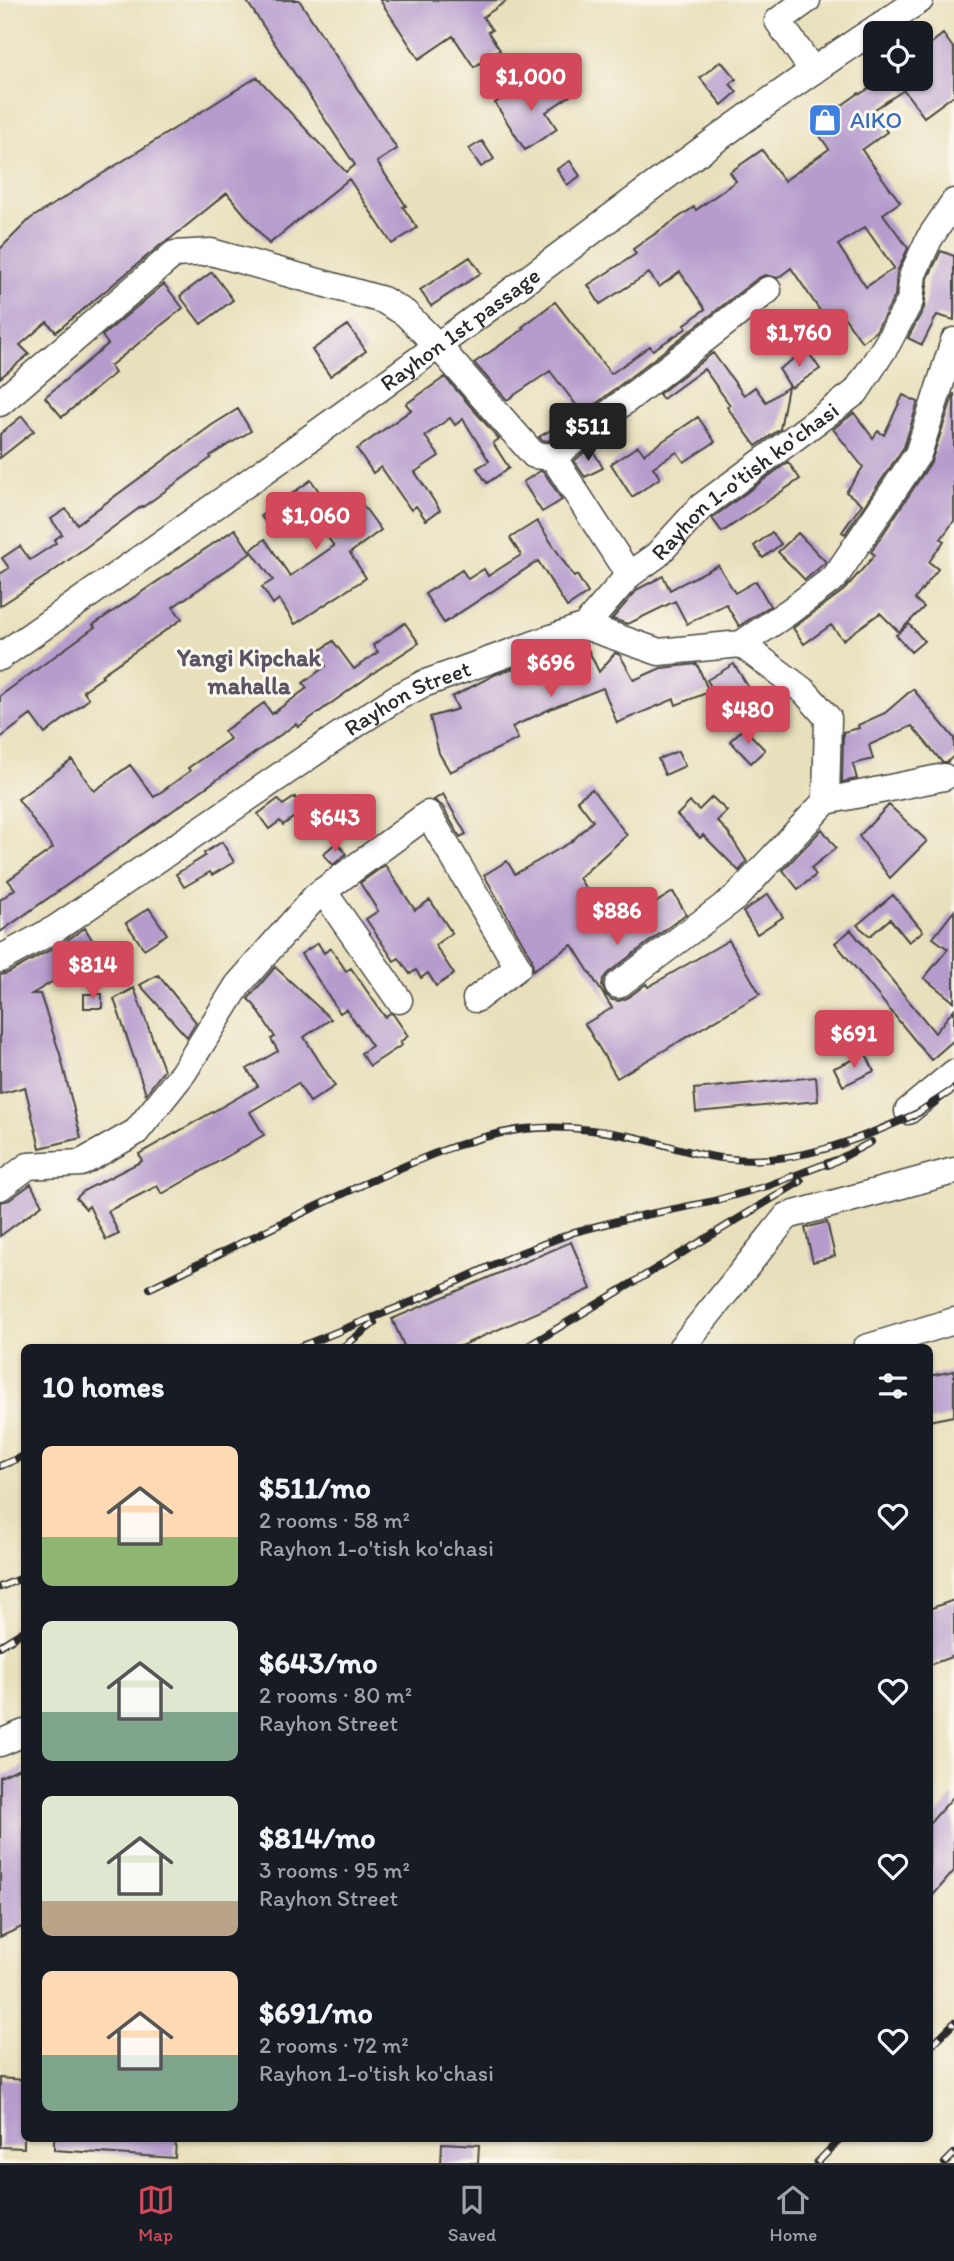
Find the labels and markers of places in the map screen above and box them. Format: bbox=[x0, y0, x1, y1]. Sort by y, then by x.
pin: $1,000 bbox=[474, 54, 588, 113]
shop icon: AIKO bbox=[806, 101, 844, 139]
place label: AIKO bbox=[850, 106, 902, 134]
pin: $1,760 bbox=[742, 310, 856, 369]
pin: $511 bbox=[547, 404, 629, 463]
pin: $1,060 bbox=[259, 492, 373, 552]
pin: $696 bbox=[510, 640, 592, 699]
pin: $480 bbox=[707, 686, 789, 746]
pin: $643 bbox=[294, 794, 376, 854]
pin: $886 bbox=[576, 888, 658, 947]
pin: $814 bbox=[52, 942, 134, 1001]
pin: $691 bbox=[813, 1010, 895, 1070]

